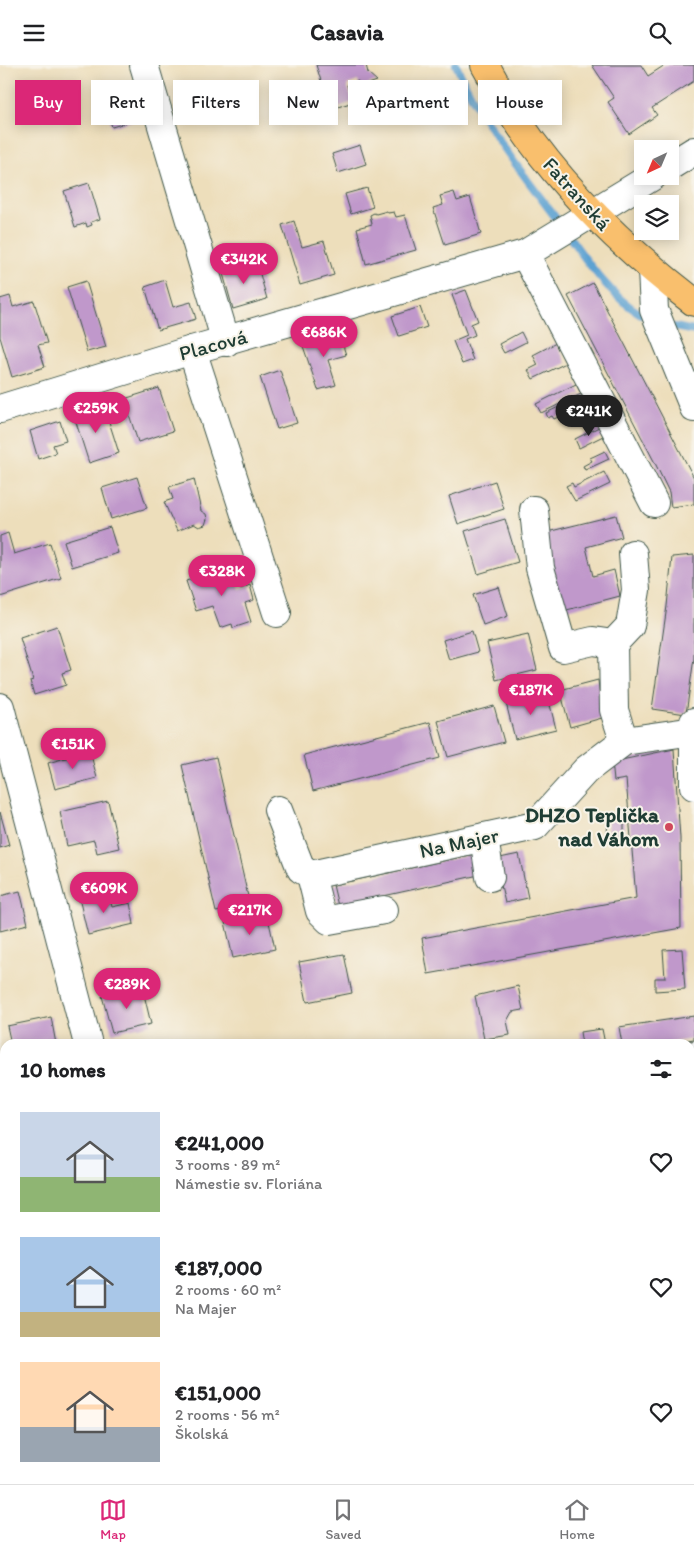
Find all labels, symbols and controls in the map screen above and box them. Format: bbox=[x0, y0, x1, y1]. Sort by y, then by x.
icon: menu bbox=[20, 19, 48, 47]
text: Casavia bbox=[310, 19, 384, 46]
icon: search bbox=[646, 19, 674, 47]
chip: Buy bbox=[15, 80, 81, 125]
chip: Rent bbox=[91, 80, 163, 125]
chip: Filters bbox=[173, 80, 259, 125]
chip: New bbox=[269, 80, 338, 125]
chip: Apartment bbox=[348, 80, 468, 125]
chip: House bbox=[478, 80, 562, 125]
north arrow bbox=[634, 140, 679, 185]
map controls bbox=[634, 140, 679, 240]
street label: Fatranská bbox=[538, 152, 617, 235]
button: layers bbox=[634, 195, 679, 240]
pin: €342K bbox=[209, 243, 279, 285]
text: €342K bbox=[221, 249, 267, 268]
pin: €686K bbox=[289, 315, 359, 358]
text: €686K bbox=[301, 322, 347, 341]
street label: Placová bbox=[176, 323, 250, 366]
pin: €259K bbox=[61, 391, 131, 434]
pin: €241K bbox=[554, 395, 624, 437]
text: €259K bbox=[74, 398, 118, 417]
text: €241K bbox=[567, 401, 611, 420]
pin: €328K bbox=[187, 555, 257, 597]
text: €328K bbox=[199, 561, 245, 580]
pin: €187K bbox=[496, 673, 566, 716]
text: €187K bbox=[509, 680, 553, 699]
pin: €151K bbox=[38, 727, 108, 770]
text: €151K bbox=[52, 734, 94, 753]
place label: DHZO Teplička nad Váhom bbox=[525, 802, 660, 851]
marker: DHZO Teplička nad Váhom bbox=[663, 821, 675, 833]
street label: Na Majer bbox=[417, 822, 501, 863]
pin: €609K bbox=[69, 871, 139, 914]
text: €609K bbox=[81, 878, 127, 897]
pin: €217K bbox=[215, 893, 285, 936]
text: €217K bbox=[228, 900, 272, 919]
pin: €289K bbox=[92, 967, 162, 1010]
text: €289K bbox=[105, 974, 149, 993]
icon: filters bbox=[647, 1055, 675, 1083]
text: 10 homes bbox=[20, 1057, 106, 1082]
text: €241,000 bbox=[175, 1130, 264, 1155]
icon: home bbox=[60, 1132, 120, 1192]
icon: heart bbox=[647, 1148, 675, 1176]
text: 3 rooms · 89 m² bbox=[175, 1155, 280, 1174]
text: Námestie sv. Floriána bbox=[175, 1174, 322, 1193]
text: €187,000 bbox=[175, 1255, 262, 1280]
icon: home bbox=[60, 1257, 120, 1317]
icon: heart bbox=[647, 1273, 675, 1301]
text: 2 rooms · 60 m² bbox=[175, 1280, 281, 1299]
text: Na Majer bbox=[175, 1299, 236, 1318]
text: €151,000 bbox=[175, 1380, 261, 1405]
icon: home bbox=[60, 1382, 120, 1442]
icon: heart bbox=[647, 1398, 675, 1426]
text: 2 rooms · 56 m² bbox=[175, 1405, 280, 1424]
text: Školská bbox=[175, 1424, 229, 1443]
tab: Map bbox=[99, 1496, 127, 1543]
tab: Saved bbox=[325, 1496, 361, 1543]
tab: Home bbox=[560, 1496, 595, 1543]

